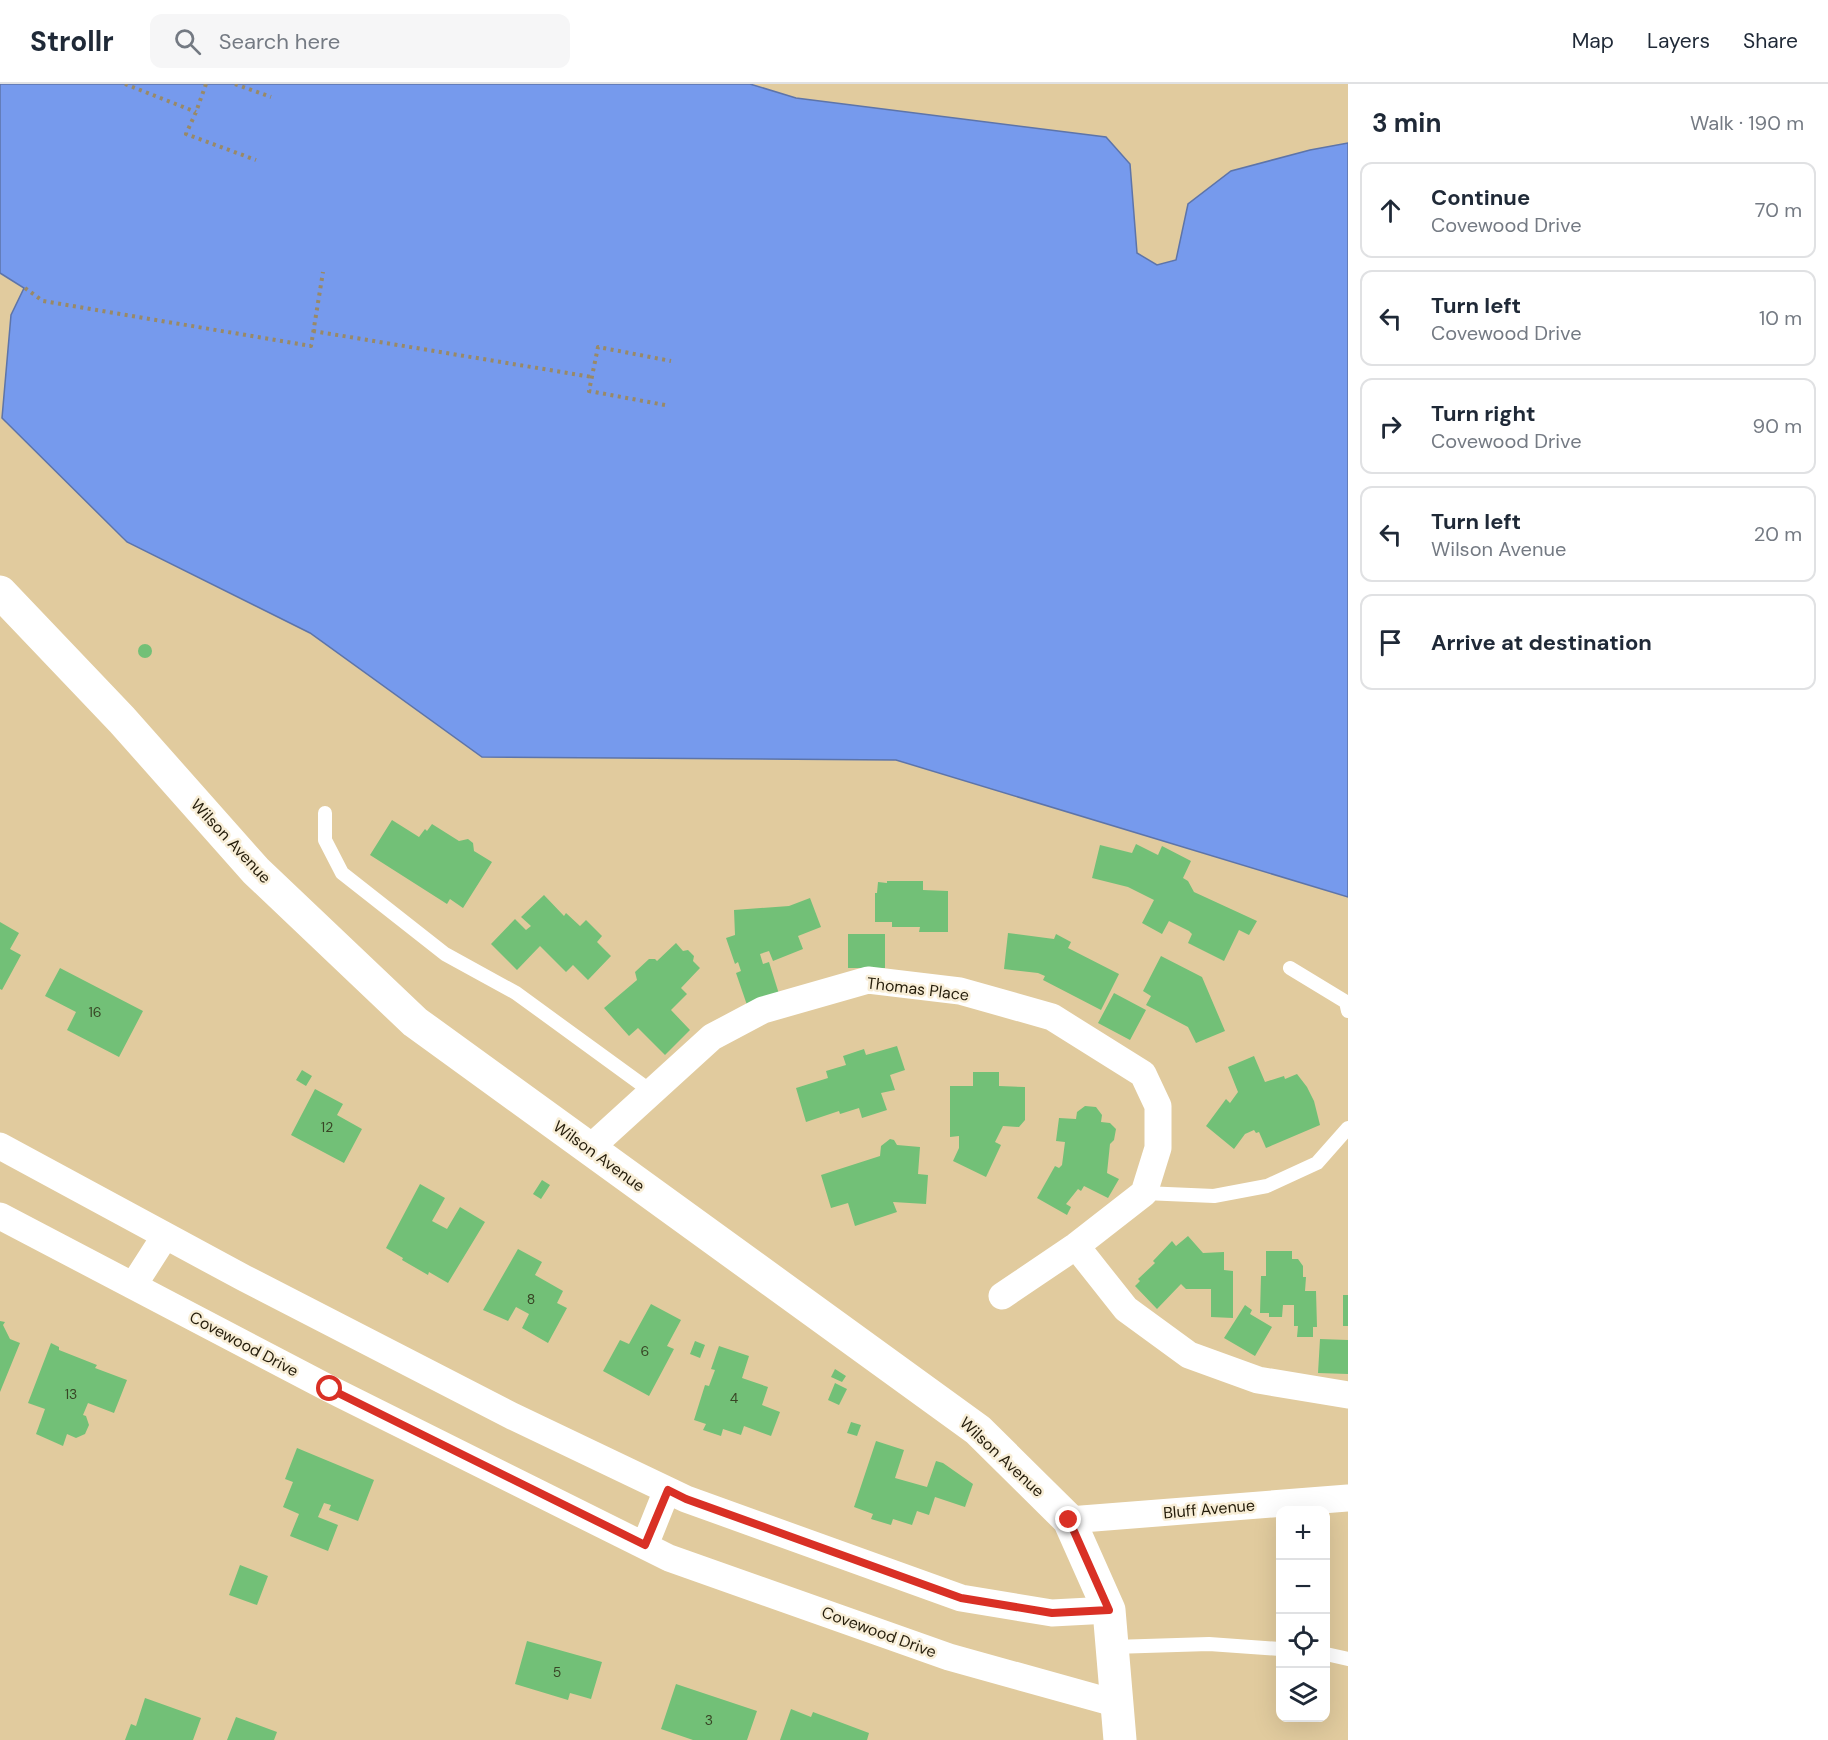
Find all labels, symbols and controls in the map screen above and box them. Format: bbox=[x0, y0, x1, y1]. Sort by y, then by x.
search box bbox=[150, 14, 570, 68]
text: Strollr bbox=[30, 23, 114, 60]
icon: search bbox=[171, 25, 204, 58]
text: Search here bbox=[219, 27, 340, 56]
text: Map bbox=[1572, 27, 1614, 55]
text: Layers bbox=[1647, 27, 1710, 55]
text: Share bbox=[1743, 27, 1798, 55]
text: 3 min bbox=[1372, 106, 1441, 140]
text: Walk · 190 m bbox=[1690, 110, 1804, 136]
text: Continue bbox=[1431, 183, 1530, 212]
icon: ahead bbox=[1374, 194, 1407, 227]
text: 70 m bbox=[1755, 197, 1802, 223]
text: Covewood Drive bbox=[1431, 212, 1582, 238]
text: Turn left bbox=[1431, 291, 1521, 320]
icon: left bbox=[1374, 302, 1407, 335]
text: 10 m bbox=[1759, 305, 1802, 331]
text: Covewood Drive bbox=[1431, 320, 1582, 346]
text: Turn right bbox=[1431, 399, 1536, 428]
icon: right bbox=[1374, 410, 1407, 443]
text: 90 m bbox=[1753, 413, 1802, 439]
text: Covewood Drive bbox=[1431, 428, 1582, 454]
text: Turn left bbox=[1431, 507, 1521, 536]
icon: left bbox=[1374, 518, 1407, 551]
text: 20 m bbox=[1754, 521, 1802, 547]
text: Wilson Avenue bbox=[1431, 536, 1566, 562]
icon: arrive bbox=[1374, 626, 1407, 659]
text: Arrive at destination bbox=[1431, 628, 1652, 657]
street label: Wilson Avenue bbox=[186, 794, 276, 888]
street label: Thomas Place bbox=[866, 972, 970, 1006]
house number: 16 bbox=[88, 1003, 102, 1021]
street label: Wilson Avenue bbox=[549, 1116, 649, 1196]
house number: 12 bbox=[321, 1118, 333, 1136]
house number: 8 bbox=[527, 1290, 535, 1308]
street label: Covewood Drive bbox=[186, 1306, 302, 1382]
house number: 6 bbox=[641, 1342, 649, 1360]
route start bbox=[316, 1375, 342, 1401]
house number: 13 bbox=[65, 1385, 77, 1403]
house number: 4 bbox=[730, 1389, 739, 1407]
street label: Wilson Avenue bbox=[955, 1412, 1049, 1502]
street label: Bluff Avenue bbox=[1162, 1495, 1256, 1523]
route end bbox=[1055, 1506, 1081, 1532]
map controls bbox=[1276, 1506, 1330, 1722]
button: + bbox=[1276, 1506, 1330, 1560]
button: − bbox=[1276, 1560, 1330, 1614]
street label: Covewood Drive bbox=[819, 1602, 939, 1662]
button: locate bbox=[1276, 1614, 1330, 1668]
house number: 5 bbox=[553, 1663, 561, 1681]
button: layers bbox=[1276, 1668, 1330, 1722]
house number: 3 bbox=[705, 1711, 713, 1729]

